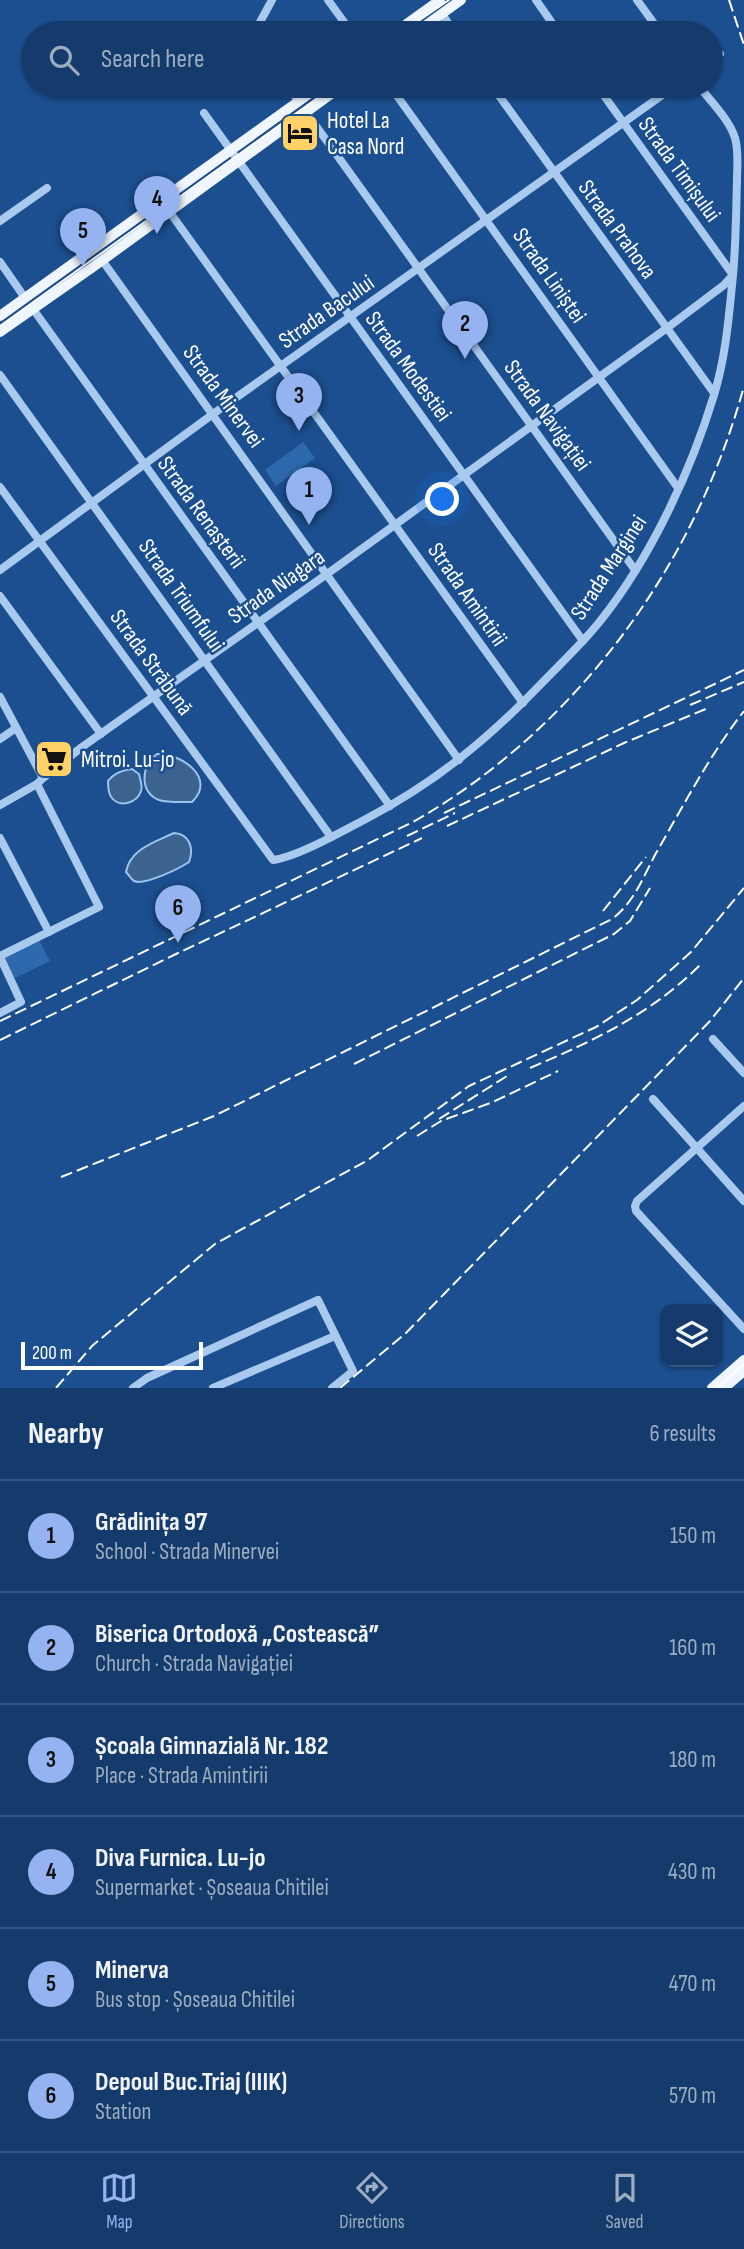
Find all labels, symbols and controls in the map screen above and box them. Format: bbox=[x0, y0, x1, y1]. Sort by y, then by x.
search box bbox=[21, 21, 723, 98]
icon: search bbox=[45, 41, 83, 79]
text: Search here bbox=[101, 44, 204, 75]
place label: Hotel La Casa Nord bbox=[327, 107, 404, 161]
hotel icon: Hotel La Casa Nord bbox=[279, 112, 321, 154]
street label: Strada Timișului bbox=[632, 112, 727, 227]
street label: Strada Prahova bbox=[572, 175, 662, 285]
pin: 4 bbox=[134, 176, 180, 234]
pin: 5 bbox=[60, 208, 106, 266]
street label: Strada Liniștei bbox=[506, 223, 592, 328]
street label: Strada Bacului bbox=[273, 269, 380, 355]
pin: 2 bbox=[442, 301, 488, 359]
street label: Strada Modestiei bbox=[359, 306, 457, 427]
street label: Strada Minervei bbox=[177, 340, 270, 453]
street label: Strada Navigației bbox=[498, 355, 597, 476]
pin: 3 bbox=[276, 373, 322, 431]
street label: Strada Renașterii bbox=[151, 451, 251, 574]
pin: 1 bbox=[286, 467, 332, 525]
your location bbox=[425, 482, 459, 516]
street label: Strada Marginei bbox=[565, 510, 653, 625]
street label: Strada Triumfului bbox=[132, 534, 230, 657]
street label: Strada Amintirii bbox=[421, 537, 513, 652]
street label: Strada Niagara bbox=[223, 543, 330, 630]
street label: Strada Străbună bbox=[103, 604, 199, 721]
supermarket icon: Mitroi. Lu-jo bbox=[33, 738, 75, 780]
place label: Mitroi. Lu-jo bbox=[81, 746, 174, 774]
pin: 6 bbox=[155, 885, 201, 943]
map controls bbox=[660, 1304, 723, 1367]
button: layers bbox=[660, 1304, 723, 1367]
scale bar bbox=[21, 1339, 203, 1371]
text: 200 m bbox=[32, 1342, 72, 1365]
text: Nearby bbox=[28, 1416, 104, 1452]
text: 6 results bbox=[650, 1420, 716, 1448]
text: Grădinița 97 bbox=[95, 1507, 207, 1538]
text: 1 bbox=[46, 1522, 56, 1550]
text: 150 m bbox=[670, 1522, 716, 1550]
text: School · Strada Minervei bbox=[95, 1538, 279, 1566]
text: Biserica Ortodoxă „Costească” bbox=[95, 1619, 380, 1650]
text: 2 bbox=[46, 1634, 56, 1662]
text: 160 m bbox=[669, 1634, 716, 1662]
text: Church · Strada Navigației bbox=[95, 1650, 293, 1678]
text: Școala Gimnazială Nr. 182 bbox=[95, 1731, 328, 1762]
text: 3 bbox=[46, 1746, 56, 1774]
text: 180 m bbox=[669, 1746, 716, 1774]
text: Place · Strada Amintirii bbox=[95, 1762, 268, 1790]
text: Diva Furnica. Lu-jo bbox=[95, 1843, 265, 1874]
text: 4 bbox=[46, 1858, 56, 1886]
text: 430 m bbox=[668, 1858, 716, 1886]
text: Supermarket · Șoseaua Chitilei bbox=[95, 1874, 329, 1902]
text: Minerva bbox=[95, 1955, 169, 1986]
text: 5 bbox=[46, 1970, 56, 1998]
text: 470 m bbox=[669, 1970, 716, 1998]
text: Bus stop · Șoseaua Chitilei bbox=[95, 1986, 295, 2014]
text: Depoul Buc.Triaj (IIIK) bbox=[95, 2067, 287, 2098]
text: 6 bbox=[46, 2082, 56, 2110]
text: 570 m bbox=[669, 2082, 716, 2110]
text: Station bbox=[95, 2098, 151, 2126]
tab: Map bbox=[100, 2169, 138, 2234]
tab: Directions bbox=[339, 2169, 405, 2234]
tab: Saved bbox=[605, 2169, 644, 2234]

